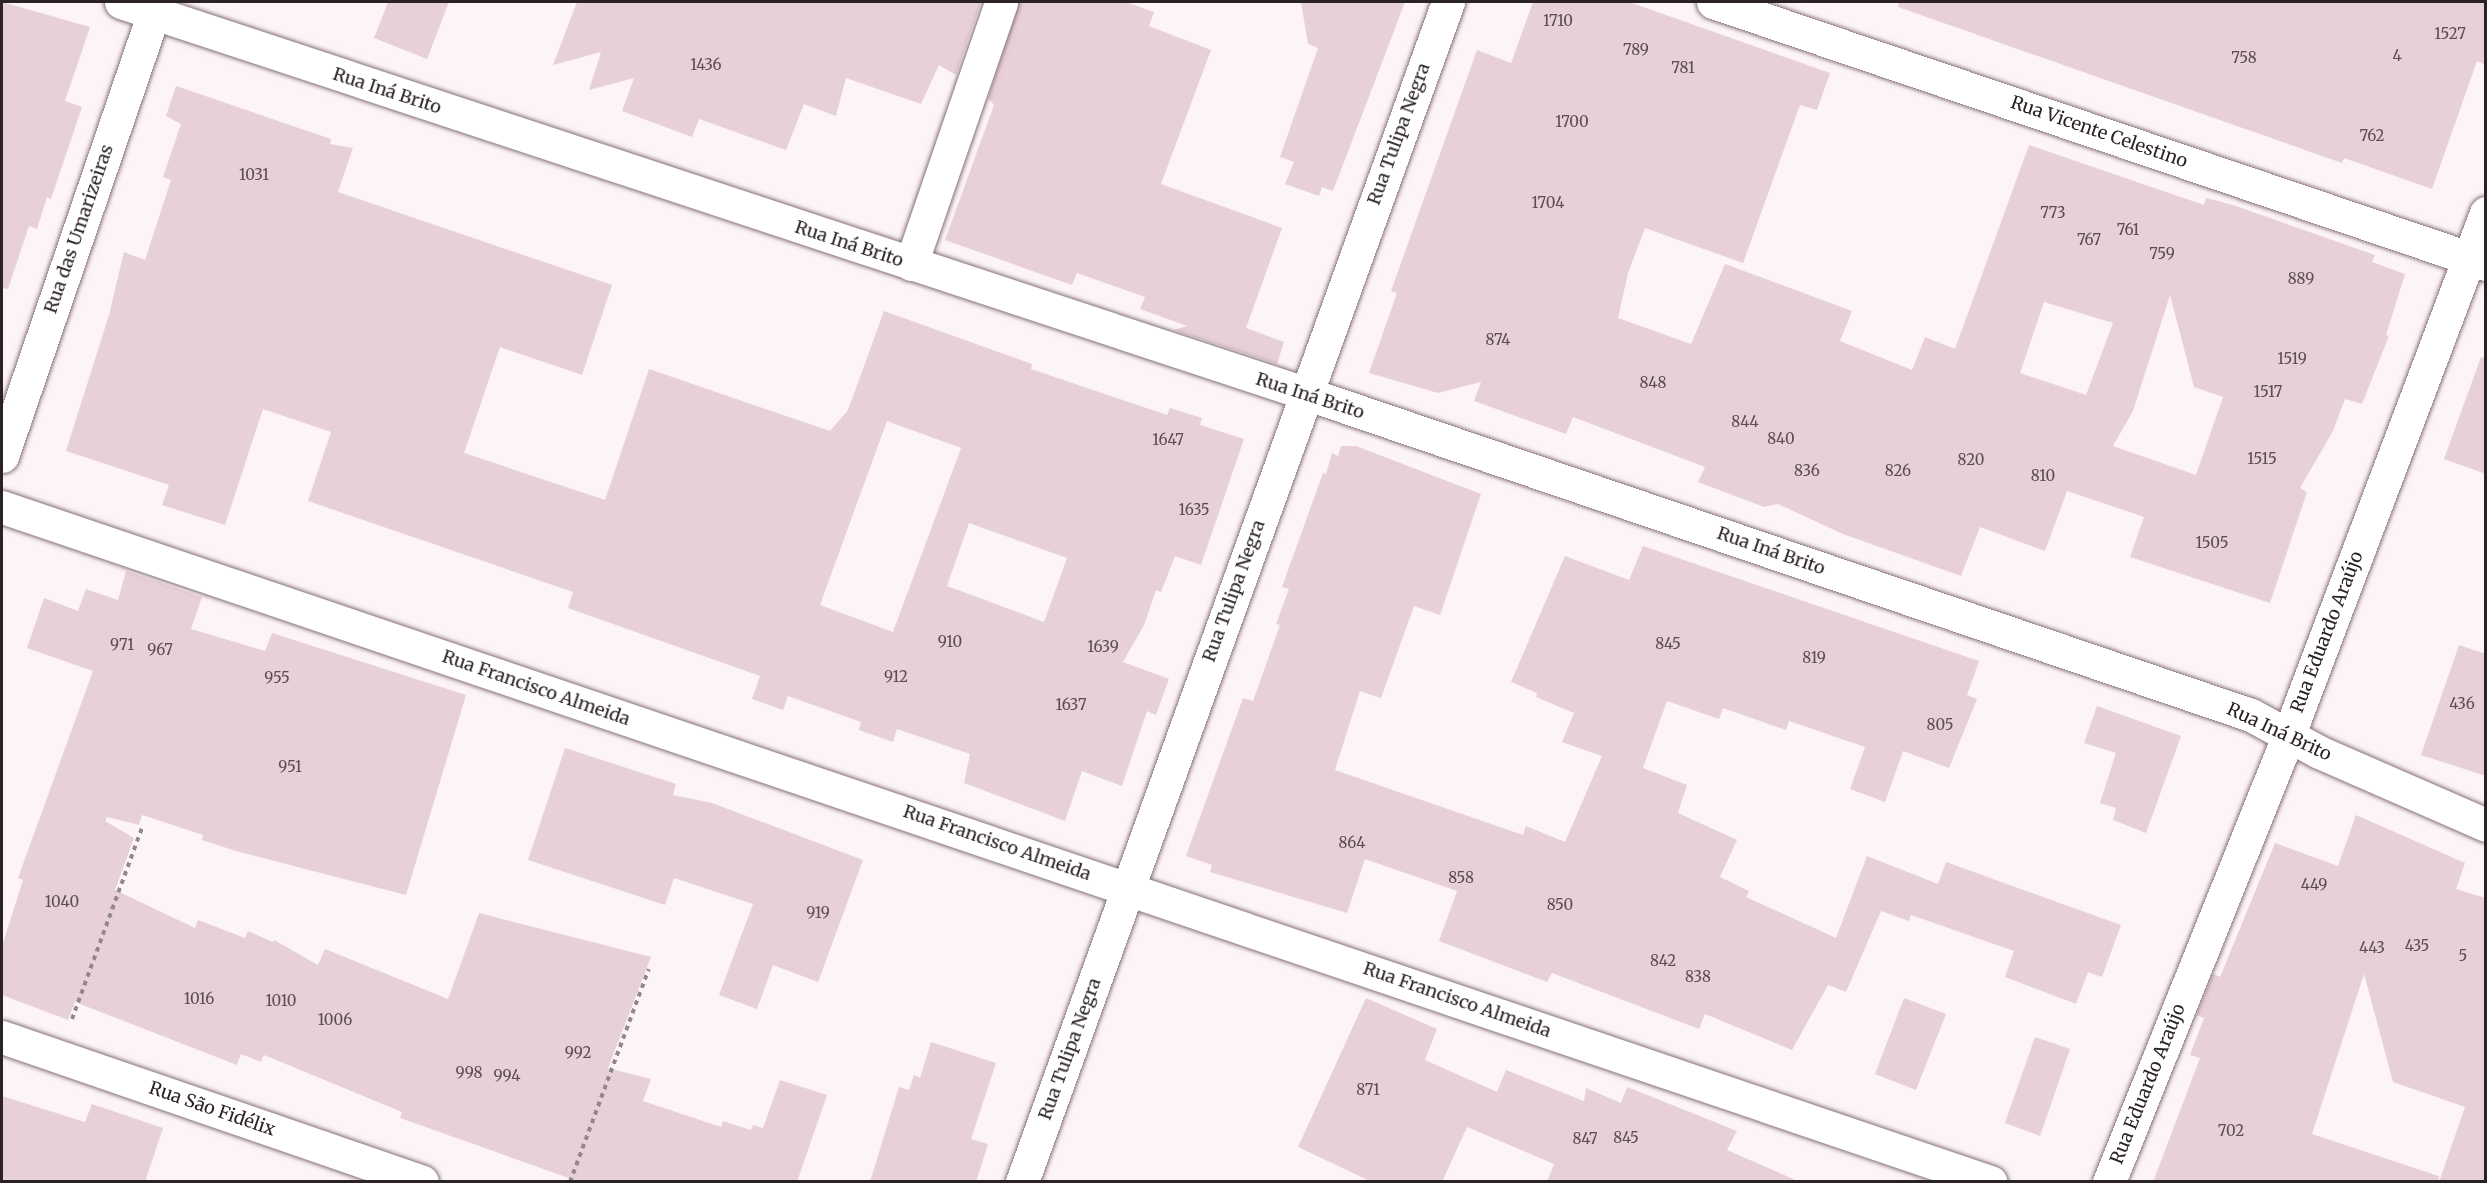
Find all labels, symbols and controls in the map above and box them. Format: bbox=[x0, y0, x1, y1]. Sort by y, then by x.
house number: 1710 bbox=[1543, 12, 1573, 30]
house number: 1527 bbox=[2434, 25, 2466, 43]
house number: 789 bbox=[1623, 41, 1649, 59]
house number: 4 bbox=[2392, 47, 2402, 65]
house number: 758 bbox=[2231, 49, 2257, 67]
house number: 1436 bbox=[690, 56, 722, 74]
house number: 781 bbox=[1671, 59, 1695, 77]
street label: Rua Tulipa Negra bbox=[1363, 60, 1435, 208]
street label: Rua Iná Brito bbox=[330, 63, 444, 119]
street label: Rua Vicente Celestino bbox=[2008, 92, 2190, 172]
house number: 1700 bbox=[1555, 113, 1589, 131]
house number: 762 bbox=[2359, 127, 2385, 145]
street label: Rua das Umarizeiras bbox=[40, 142, 118, 316]
house number: 1031 bbox=[239, 166, 269, 184]
house number: 1704 bbox=[1532, 194, 1564, 212]
house number: 773 bbox=[2040, 204, 2066, 222]
street label: Rua Iná Brito bbox=[792, 216, 906, 272]
house number: 761 bbox=[2117, 221, 2139, 239]
house number: 767 bbox=[2077, 231, 2101, 249]
house number: 759 bbox=[2149, 245, 2175, 263]
house number: 889 bbox=[2288, 270, 2314, 288]
house number: 874 bbox=[1485, 331, 1511, 349]
house number: 1519 bbox=[2277, 350, 2307, 368]
street label: Rua Iná Brito bbox=[1253, 368, 1367, 424]
house number: 848 bbox=[1640, 374, 1666, 392]
house number: 1517 bbox=[2254, 383, 2282, 401]
house number: 844 bbox=[1731, 413, 1759, 431]
house number: 840 bbox=[1767, 430, 1795, 448]
house number: 1647 bbox=[1152, 431, 1184, 449]
house number: 1515 bbox=[2247, 450, 2277, 468]
house number: 820 bbox=[1958, 451, 1984, 469]
house number: 836 bbox=[1794, 462, 1820, 480]
house number: 826 bbox=[1885, 462, 1911, 480]
house number: 810 bbox=[2031, 467, 2055, 485]
house number: 1635 bbox=[1179, 501, 1209, 519]
street label: Rua Tulipa Negra bbox=[1198, 517, 1270, 665]
street label: Rua Iná Brito bbox=[1714, 522, 1828, 580]
house number: 1505 bbox=[2196, 534, 2228, 552]
street label: Rua Eduardo Araújo bbox=[2286, 548, 2368, 716]
house number: 910 bbox=[938, 633, 962, 651]
house number: 845 bbox=[1655, 635, 1681, 653]
house number: 971 bbox=[110, 636, 134, 654]
house number: 1639 bbox=[1087, 638, 1119, 656]
house number: 967 bbox=[147, 641, 173, 659]
street label: Rua Francisco Almeida bbox=[439, 646, 633, 730]
house number: 819 bbox=[1802, 649, 1826, 667]
house number: 912 bbox=[884, 668, 908, 686]
house number: 955 bbox=[264, 669, 290, 687]
house number: 436 bbox=[2449, 695, 2475, 713]
house number: 1637 bbox=[1056, 696, 1086, 714]
street label: Rua Iná Brito bbox=[2223, 698, 2335, 766]
house number: 805 bbox=[1927, 716, 1953, 734]
house number: 951 bbox=[278, 758, 302, 776]
street label: Rua Francisco Almeida bbox=[900, 801, 1094, 885]
house number: 864 bbox=[1338, 834, 1366, 852]
house number: 858 bbox=[1448, 869, 1474, 887]
house number: 449 bbox=[2301, 876, 2327, 894]
house number: 1040 bbox=[45, 893, 79, 911]
house number: 850 bbox=[1547, 896, 1573, 914]
house number: 919 bbox=[806, 904, 830, 922]
house number: 435 bbox=[2405, 937, 2429, 955]
house number: 443 bbox=[2359, 939, 2385, 957]
house number: 5 bbox=[2459, 947, 2467, 965]
house number: 842 bbox=[1650, 952, 1676, 970]
street label: Rua Francisco Almeida bbox=[1360, 958, 1554, 1042]
house number: 838 bbox=[1685, 968, 1711, 986]
street label: Rua Tulipa Negra bbox=[1034, 975, 1106, 1123]
house number: 1016 bbox=[184, 990, 214, 1008]
house number: 1010 bbox=[265, 992, 297, 1010]
street label: Rua Eduardo Araújo bbox=[2106, 1001, 2190, 1167]
house number: 1006 bbox=[318, 1011, 352, 1029]
house number: 992 bbox=[565, 1044, 591, 1062]
house number: 998 bbox=[456, 1064, 482, 1082]
house number: 994 bbox=[493, 1067, 521, 1085]
street label: Rua São Fidélix bbox=[146, 1077, 278, 1141]
house number: 871 bbox=[1356, 1081, 1380, 1099]
house number: 702 bbox=[2218, 1122, 2244, 1140]
house number: 845 bbox=[1613, 1129, 1639, 1147]
house number: 847 bbox=[1572, 1130, 1598, 1148]

